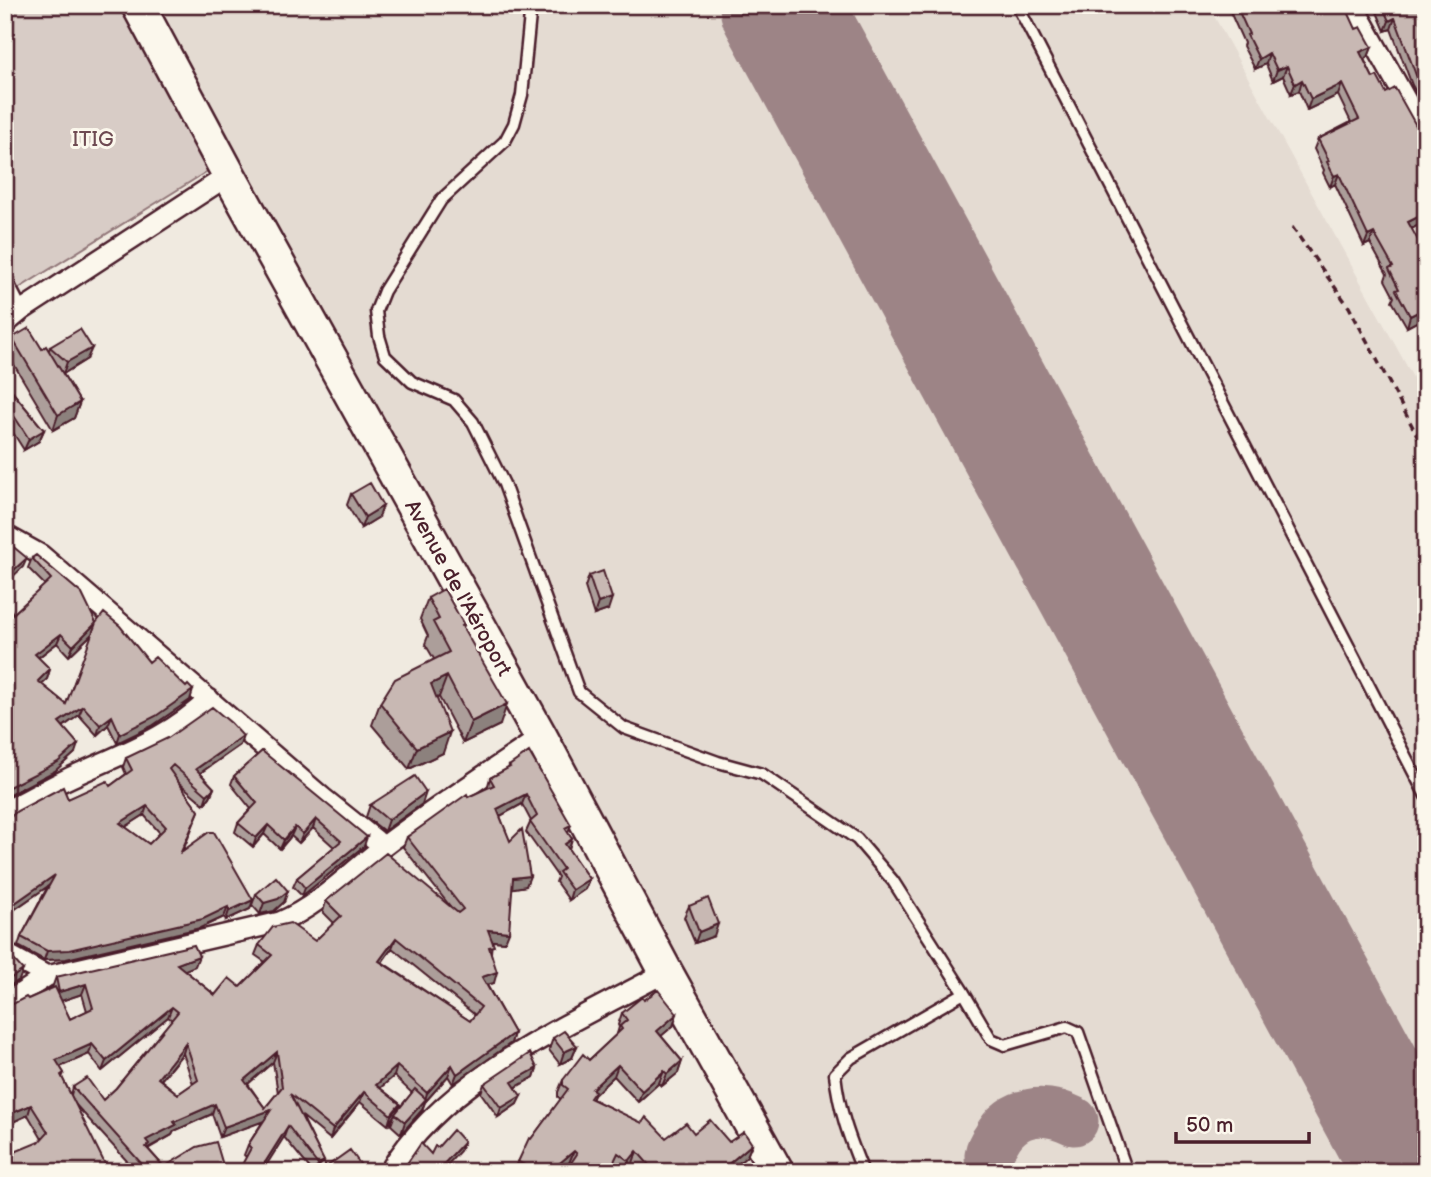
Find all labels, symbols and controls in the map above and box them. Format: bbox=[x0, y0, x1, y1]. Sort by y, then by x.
park label: ITIG bbox=[72, 127, 114, 152]
street label: Avenue de l'Aéroport bbox=[399, 496, 517, 681]
scale bar bbox=[1176, 1100, 1308, 1144]
text: 50 m bbox=[1186, 1113, 1233, 1138]

